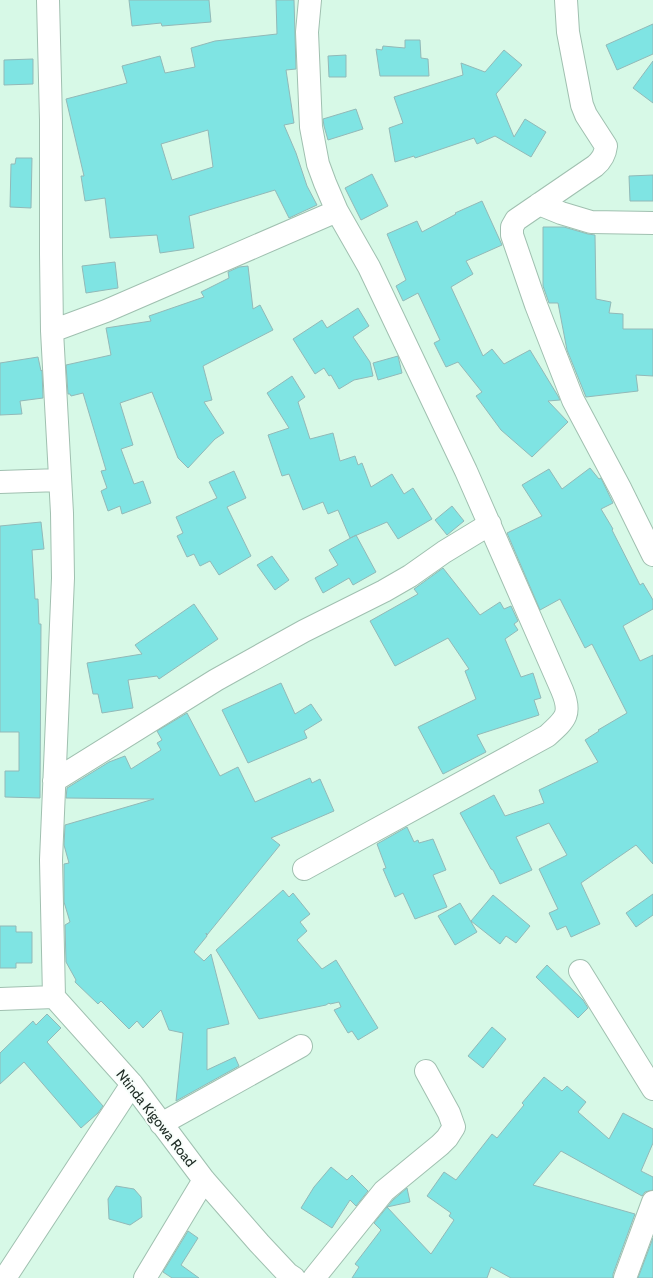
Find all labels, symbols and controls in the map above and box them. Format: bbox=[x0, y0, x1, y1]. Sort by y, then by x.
street label: Ntinda Kigowa Road bbox=[112, 1066, 200, 1170]

